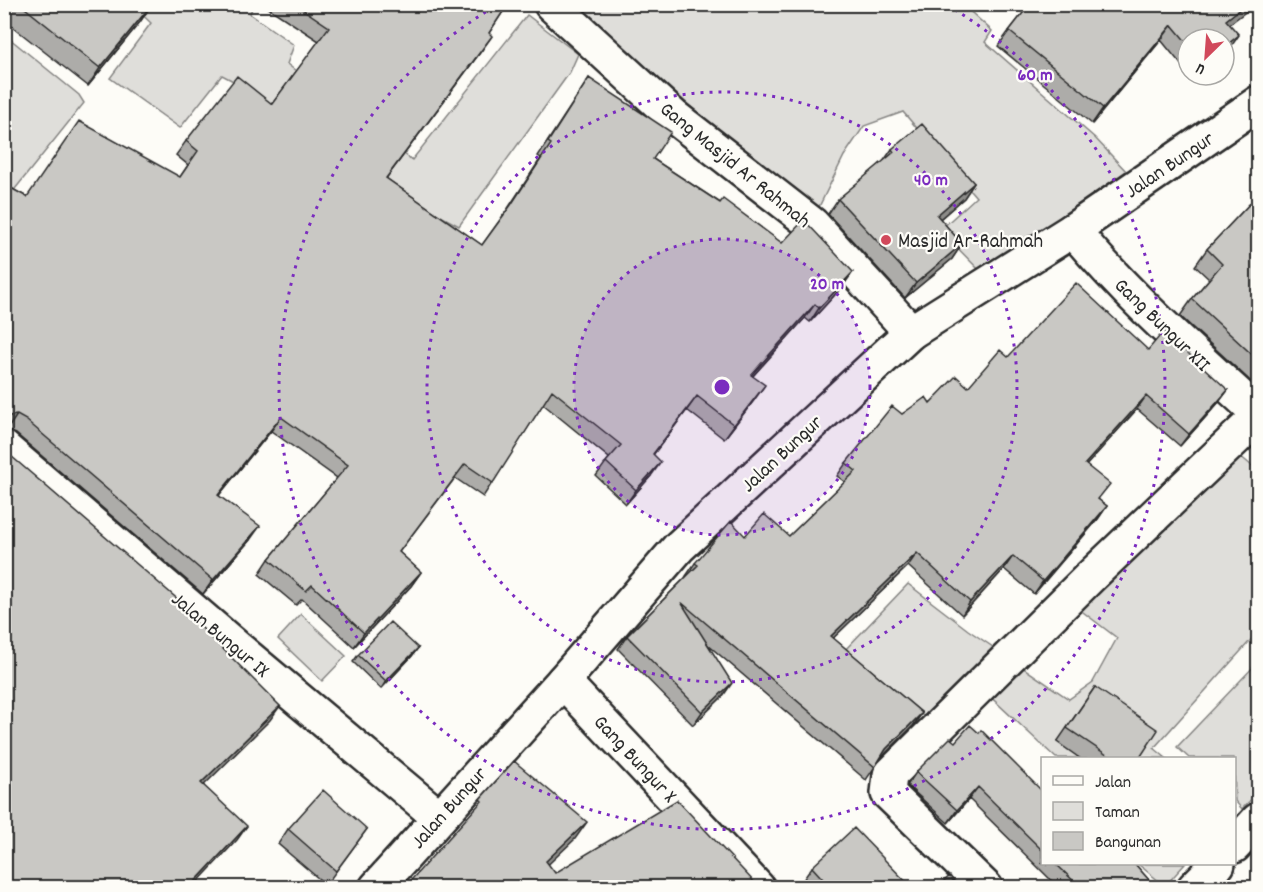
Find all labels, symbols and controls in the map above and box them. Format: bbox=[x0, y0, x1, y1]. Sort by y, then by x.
north arrow bbox=[1176, 27, 1236, 87]
text: U bbox=[1192, 56, 1209, 80]
text: 60 m bbox=[1017, 64, 1053, 89]
street label: Gang Masjid Ar Rahmah bbox=[652, 96, 816, 237]
street label: Jalan Bungur bbox=[1120, 126, 1221, 207]
text: 40 m bbox=[914, 169, 948, 194]
place label: Masjid Ar-Rahmah bbox=[898, 228, 1043, 258]
marker: Masjid Ar-Rahmah bbox=[879, 233, 893, 247]
street label: Gang Bungur XII bbox=[1106, 272, 1216, 380]
text: 20 m bbox=[810, 273, 844, 298]
centre of rings bbox=[712, 377, 732, 397]
street label: Jalan Bungur bbox=[736, 409, 831, 501]
street label: Jalan Bungur IX bbox=[163, 586, 275, 686]
street label: Gang Bungur X bbox=[585, 709, 683, 811]
legend bbox=[1041, 757, 1236, 865]
street label: Jalan Bungur bbox=[405, 761, 496, 857]
text: Jalan bbox=[1095, 771, 1131, 796]
text: Taman bbox=[1095, 801, 1140, 826]
text: Bangunan bbox=[1095, 831, 1161, 856]

